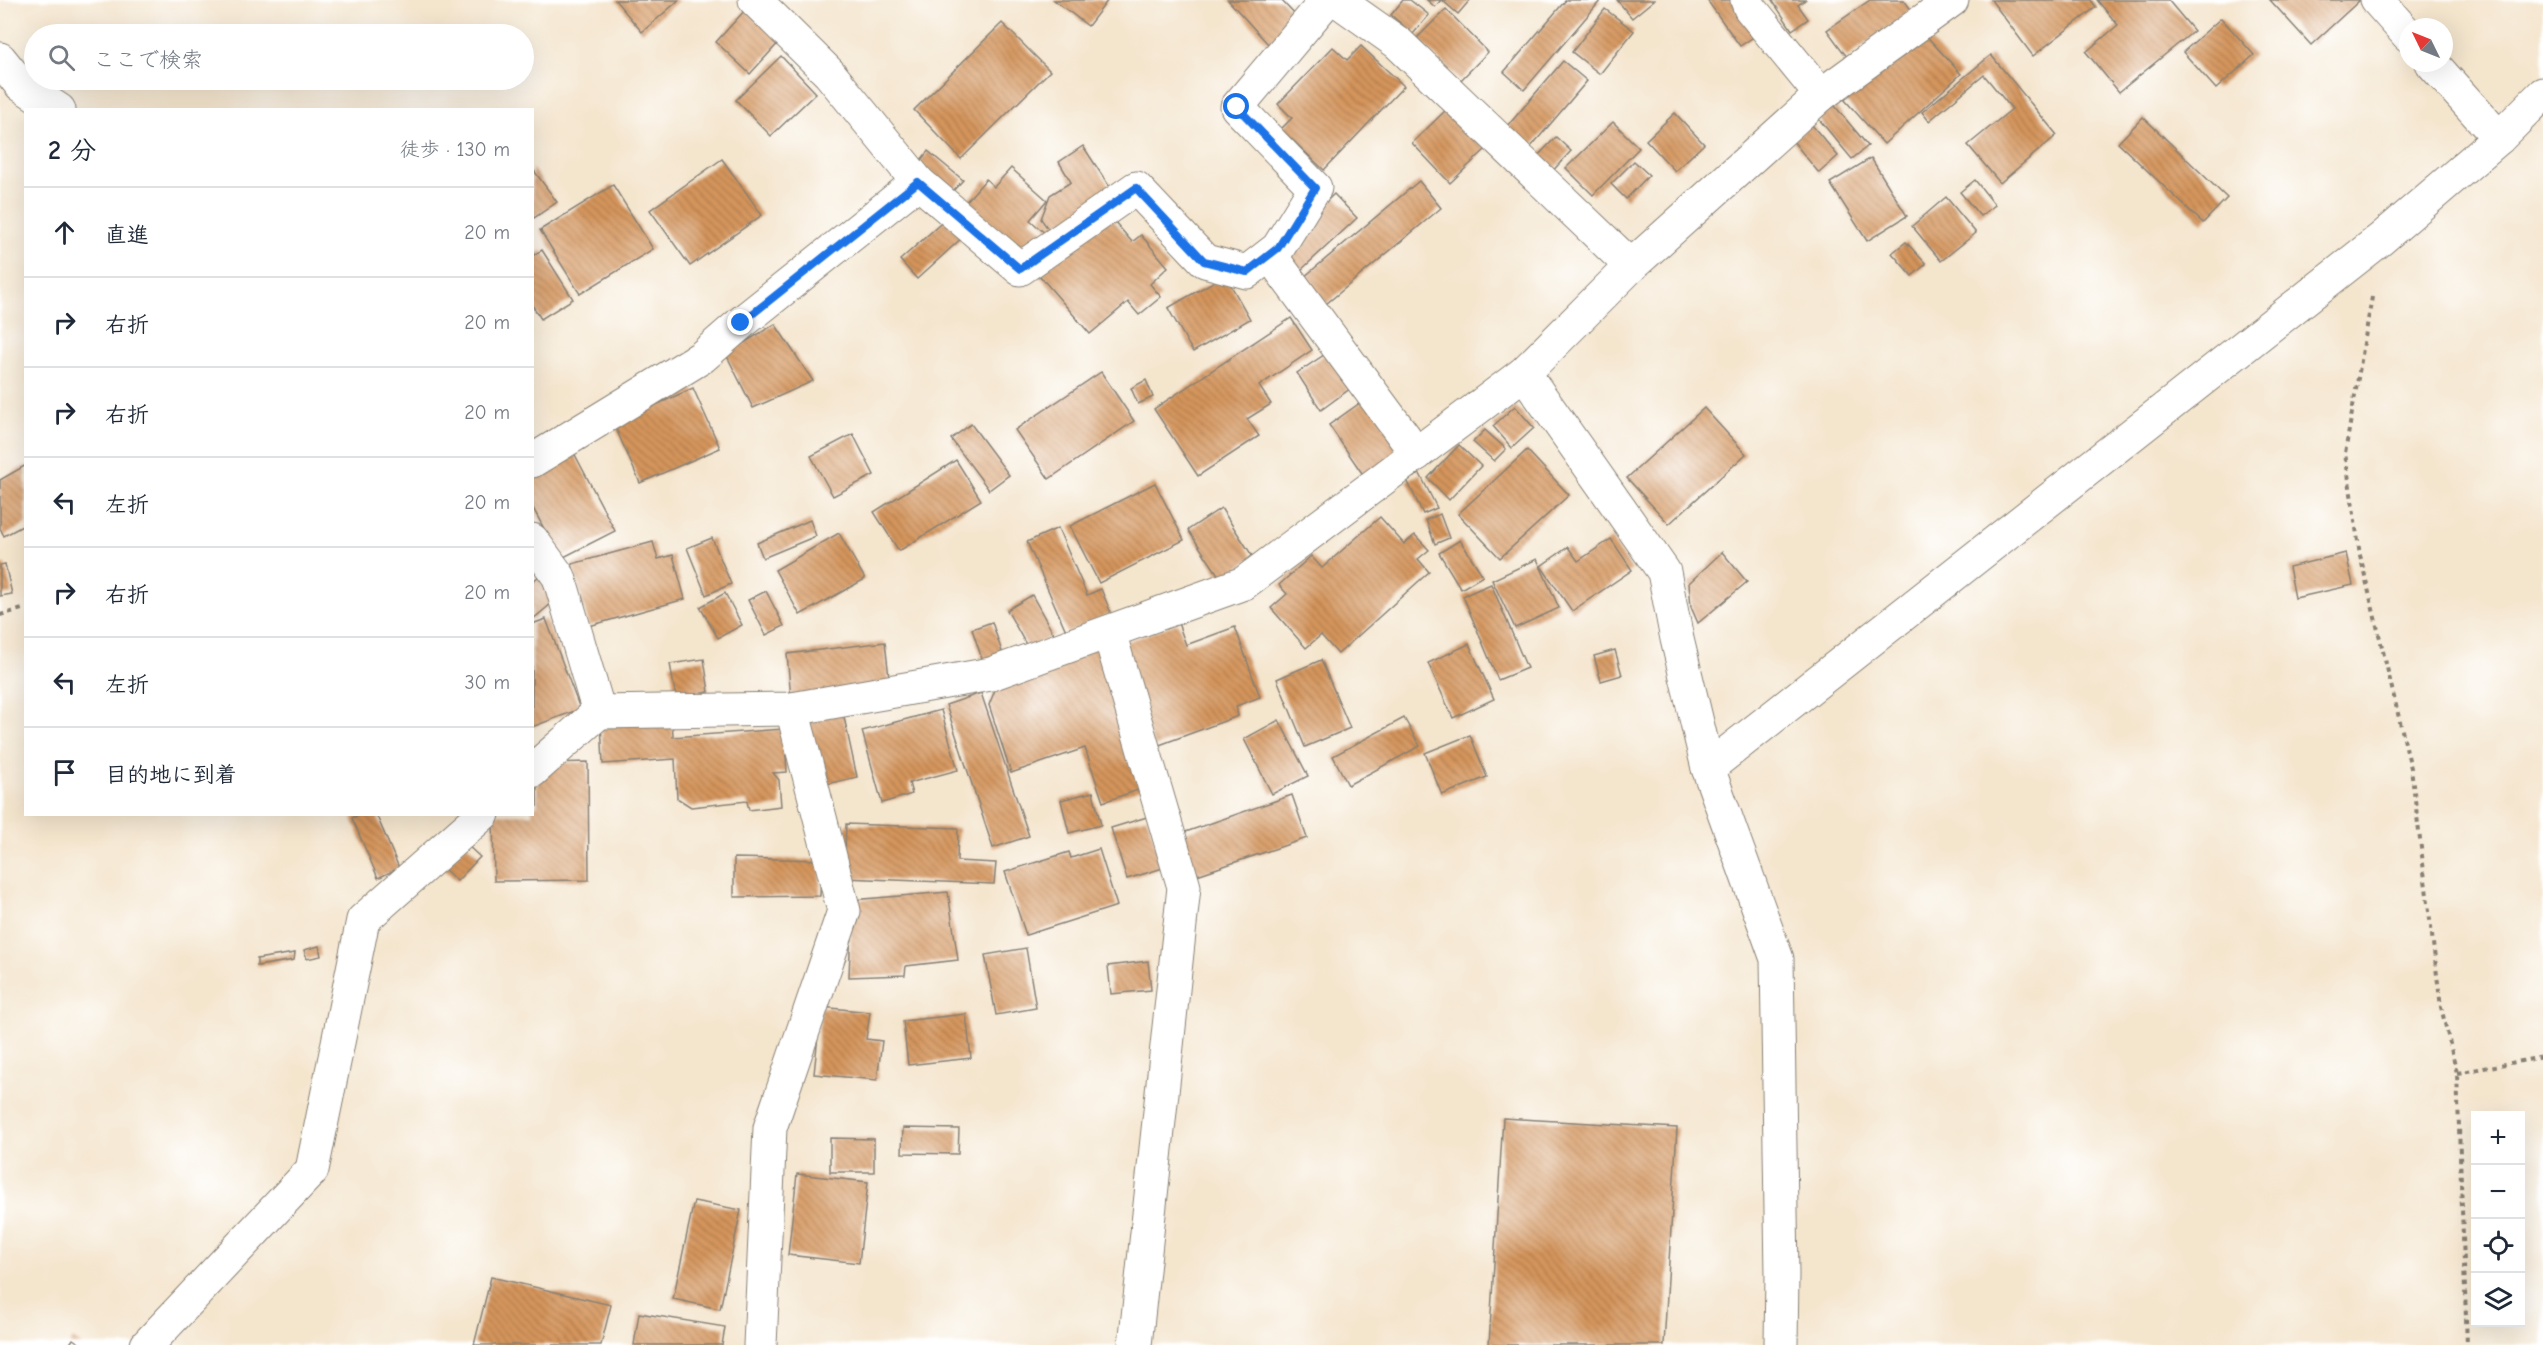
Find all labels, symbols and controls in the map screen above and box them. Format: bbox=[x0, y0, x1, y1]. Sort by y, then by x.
north arrow bbox=[2399, 18, 2453, 72]
search box bbox=[24, 24, 534, 90]
icon: search bbox=[45, 41, 78, 74]
text: ここで検索 bbox=[93, 47, 203, 73]
route start bbox=[1223, 93, 1249, 119]
text: 2 分 bbox=[48, 136, 96, 166]
text: 徒歩 · 130 m bbox=[400, 138, 510, 161]
icon: ahead bbox=[48, 216, 81, 249]
text: 20 m bbox=[464, 221, 510, 244]
text: 直進 bbox=[105, 222, 149, 248]
icon: right bbox=[48, 306, 81, 339]
route end bbox=[727, 309, 753, 335]
text: 20 m bbox=[464, 311, 510, 334]
text: 右折 bbox=[105, 312, 149, 338]
icon: right bbox=[48, 396, 81, 429]
text: 20 m bbox=[464, 401, 510, 424]
text: 右折 bbox=[105, 402, 149, 428]
icon: left bbox=[48, 486, 81, 519]
text: 20 m bbox=[464, 491, 510, 514]
text: 左折 bbox=[105, 492, 149, 518]
icon: right bbox=[48, 576, 81, 609]
text: 20 m bbox=[464, 581, 510, 604]
text: 右折 bbox=[105, 582, 149, 608]
icon: left bbox=[48, 666, 81, 699]
text: 30 m bbox=[464, 671, 510, 694]
text: 左折 bbox=[105, 672, 149, 698]
icon: arrive bbox=[48, 756, 81, 789]
text: 目的地に到着 bbox=[105, 762, 237, 788]
map controls bbox=[2471, 1111, 2525, 1327]
button: + bbox=[2471, 1111, 2525, 1165]
button: − bbox=[2471, 1165, 2525, 1219]
button: locate bbox=[2471, 1219, 2525, 1273]
button: layers bbox=[2471, 1273, 2525, 1327]

